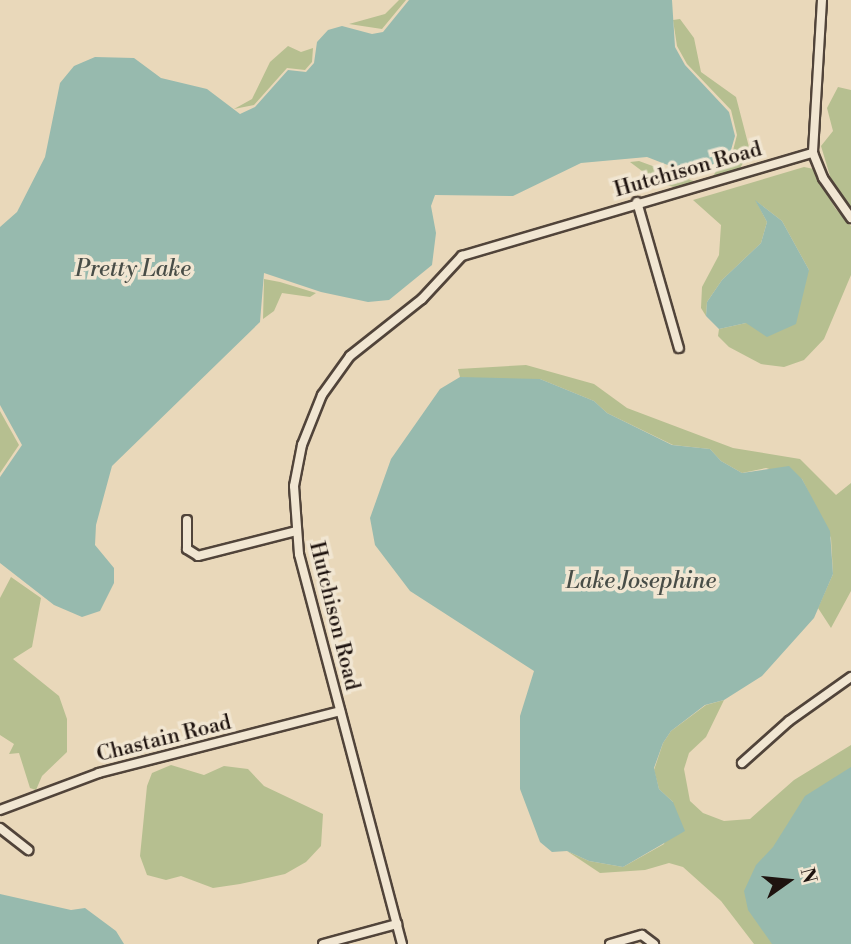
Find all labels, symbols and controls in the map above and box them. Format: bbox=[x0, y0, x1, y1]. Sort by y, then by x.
street label: Hutchison Road bbox=[611, 137, 765, 203]
water label: Pretty Lake bbox=[75, 255, 191, 283]
street label: Hutchison Road bbox=[303, 539, 365, 693]
water label: Lake Josephine bbox=[566, 567, 716, 595]
street label: Chastain Road bbox=[94, 710, 234, 768]
north arrow bbox=[753, 846, 823, 916]
text: N bbox=[795, 865, 822, 886]

